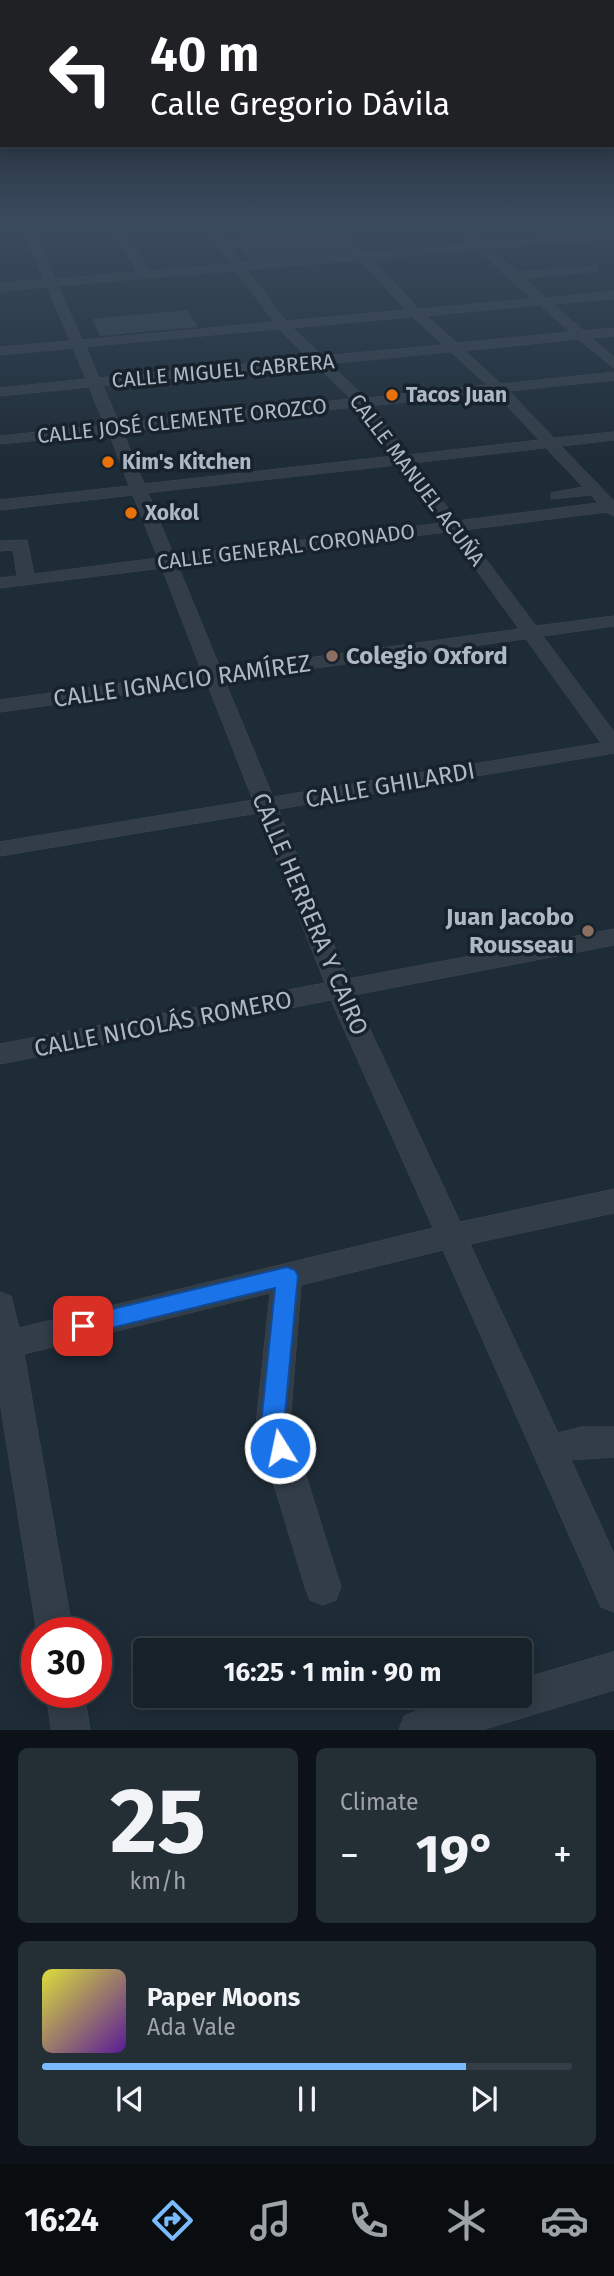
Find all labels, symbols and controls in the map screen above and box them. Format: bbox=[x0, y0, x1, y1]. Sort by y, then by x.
text: 40 m bbox=[150, 25, 259, 84]
icon: left bbox=[35, 28, 126, 119]
text: Calle Gregorio Dávila bbox=[150, 85, 450, 123]
street label: CALLE MIGUEL CABRERA bbox=[110, 348, 336, 394]
place label: Tacos Juan bbox=[406, 382, 507, 408]
marker: Tacos Juan bbox=[384, 387, 400, 403]
street label: CALLE MANUEL ACUÑA bbox=[344, 389, 490, 571]
street label: CALLE JOSÉ CLEMENTE OROZCO bbox=[36, 393, 328, 449]
place label: Kim's Kitchen bbox=[122, 449, 252, 475]
marker: Kim's Kitchen bbox=[100, 454, 116, 470]
place label: Xokol bbox=[144, 500, 200, 526]
marker: Xokol bbox=[123, 505, 139, 521]
street label: CALLE GENERAL CORONADO bbox=[156, 518, 416, 576]
place label: Colegio Oxford bbox=[346, 642, 508, 670]
street label: CALLE IGNACIO RAMÍREZ bbox=[51, 648, 312, 713]
marker: Colegio Oxford bbox=[324, 648, 340, 664]
street label: CALLE GHILARDI bbox=[303, 756, 477, 814]
street label: CALLE HERRERA Y CAIRO bbox=[246, 789, 374, 1039]
place label: Juan Jacobo Rousseau bbox=[445, 903, 574, 959]
marker: Juan Jacobo Rousseau bbox=[580, 923, 596, 939]
street label: CALLE NICOLÁS ROMERO bbox=[32, 984, 294, 1063]
pin bbox=[53, 1296, 113, 1356]
icon: arrive bbox=[64, 1307, 102, 1345]
position arrow bbox=[243, 1411, 317, 1485]
speed limit sign: 30 bbox=[21, 1617, 112, 1708]
text: 16:25 · 1 min · 90 m bbox=[224, 1657, 441, 1688]
text: 25 bbox=[110, 1767, 206, 1876]
text: Climate bbox=[340, 1788, 419, 1816]
text: 19° bbox=[416, 1823, 496, 1886]
text: − bbox=[340, 1832, 359, 1878]
text: + bbox=[553, 1832, 572, 1878]
text: km/h bbox=[130, 1867, 186, 1895]
text: Paper Moons bbox=[147, 1982, 300, 2013]
text: Ada Vale bbox=[147, 2013, 236, 2041]
icon: previous bbox=[111, 2080, 149, 2118]
icon: pause bbox=[288, 2080, 326, 2118]
icon: next bbox=[465, 2080, 503, 2118]
icon: directions bbox=[148, 2196, 197, 2245]
icon: music bbox=[246, 2196, 295, 2245]
icon: phone bbox=[344, 2196, 393, 2245]
icon: climate bbox=[442, 2196, 491, 2245]
icon: car bbox=[540, 2196, 589, 2245]
text: 16:24 bbox=[25, 2201, 99, 2239]

